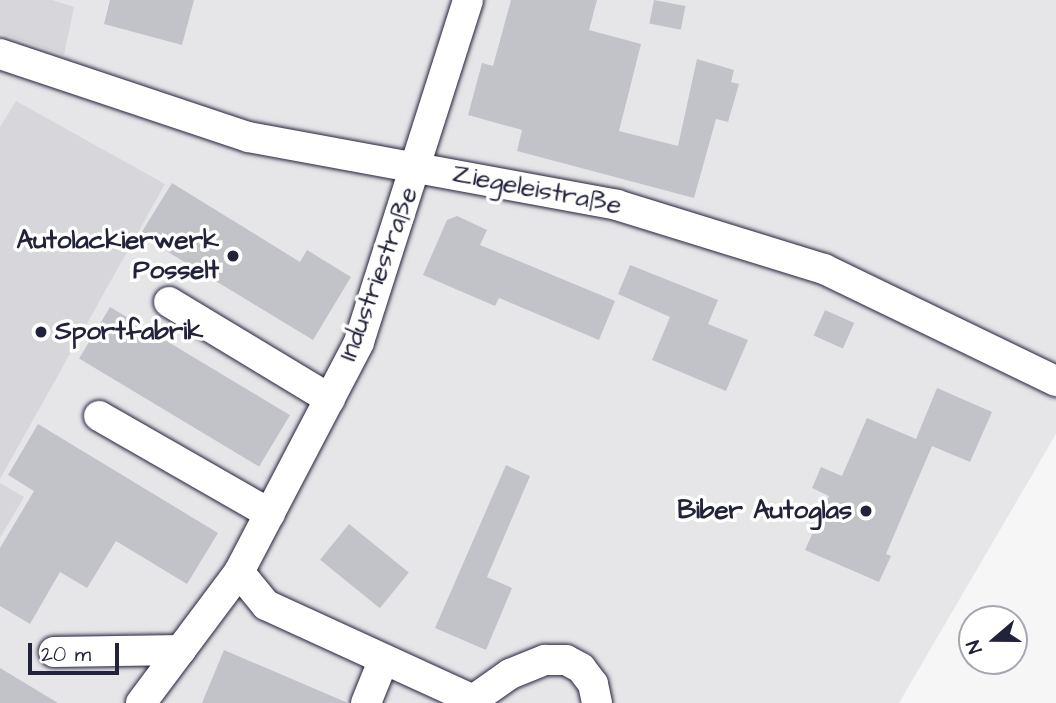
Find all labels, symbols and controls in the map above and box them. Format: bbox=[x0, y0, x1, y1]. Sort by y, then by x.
street label: Ziegeleistraße bbox=[450, 158, 624, 222]
street label: Industriestraße bbox=[333, 183, 425, 365]
place label: Autolackierwerk Posselt bbox=[17, 225, 219, 286]
marker: Autolackierwerk Posselt bbox=[225, 248, 241, 264]
place label: Sportfabrik bbox=[55, 316, 203, 348]
marker: Sportfabrik bbox=[33, 324, 49, 340]
place label: Biber Autoglas bbox=[677, 495, 852, 527]
marker: Biber Autoglas bbox=[858, 503, 874, 519]
north arrow bbox=[958, 605, 1028, 675]
scale bar bbox=[32, 630, 122, 674]
text: N bbox=[960, 636, 989, 657]
text: 20 m bbox=[41, 640, 91, 669]

